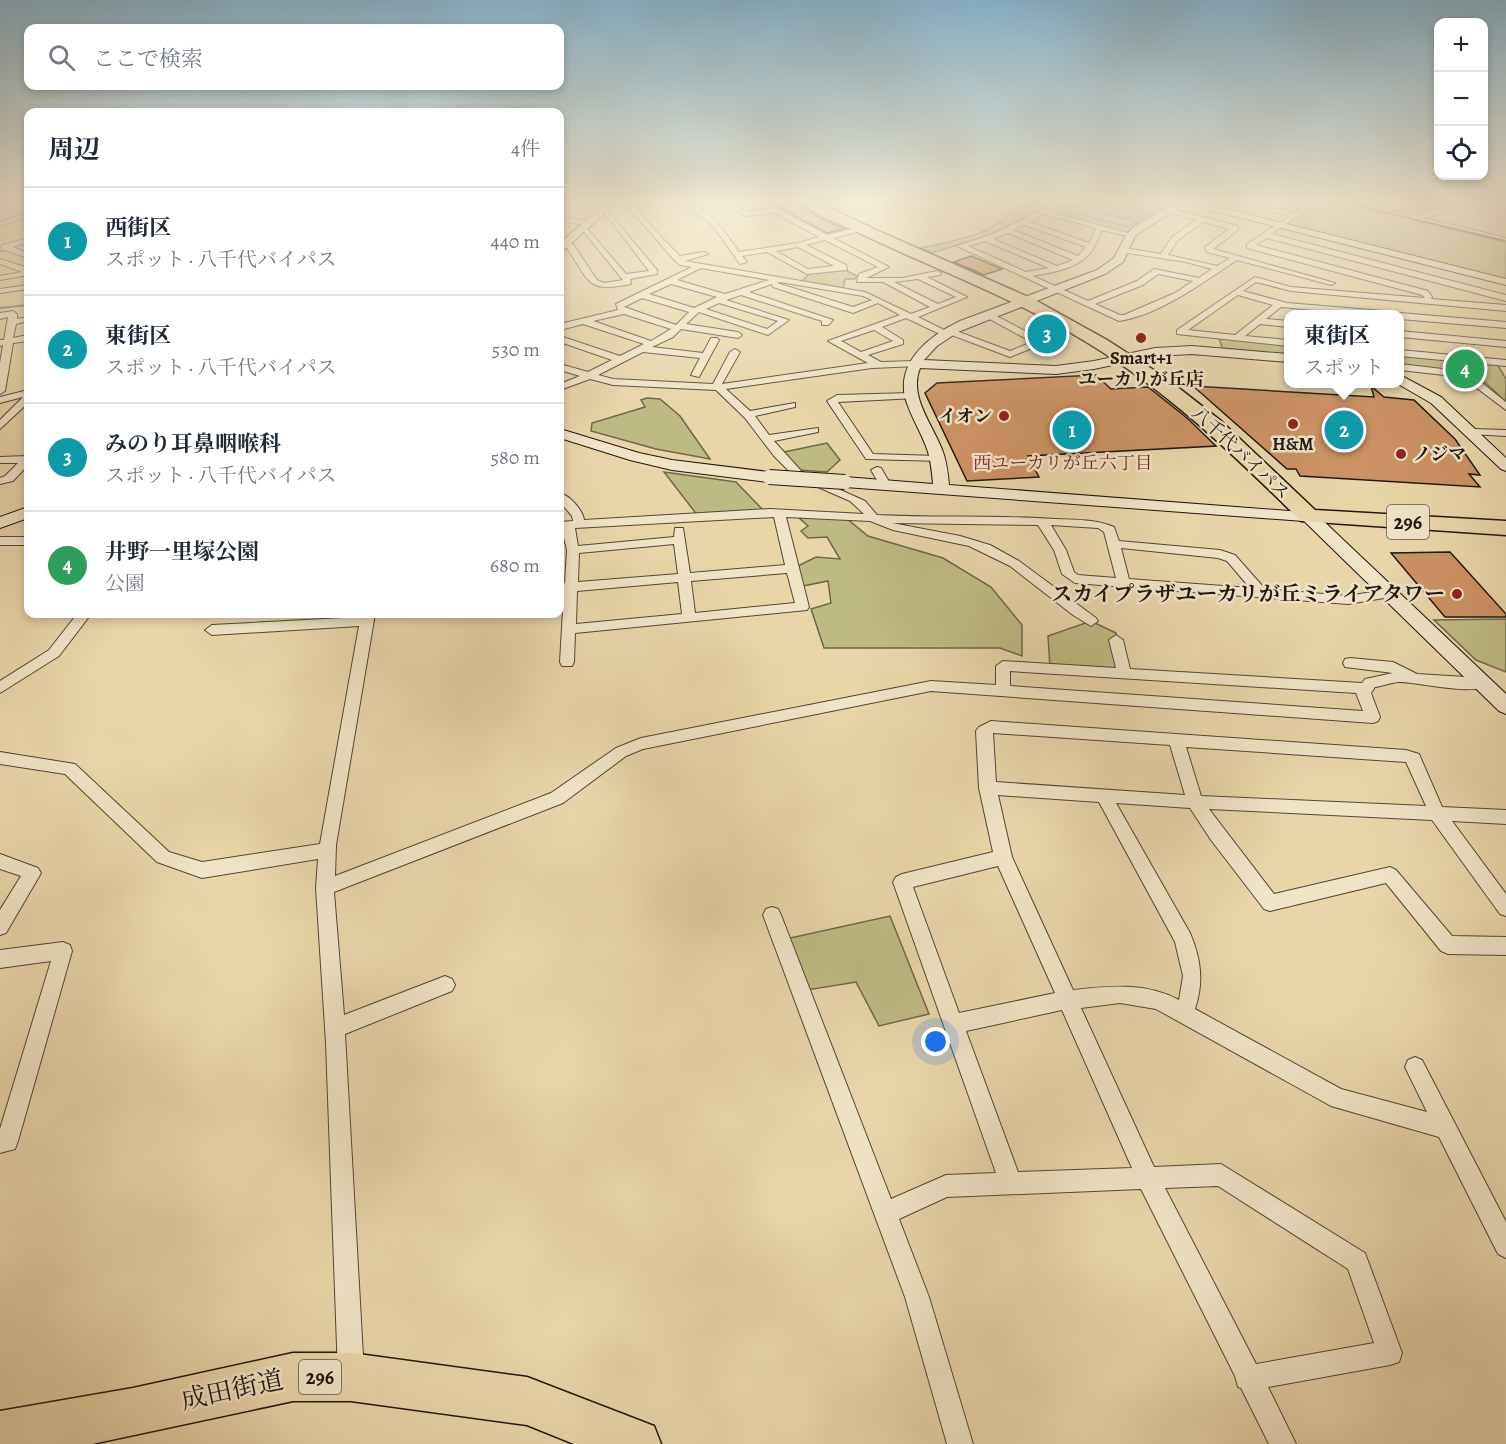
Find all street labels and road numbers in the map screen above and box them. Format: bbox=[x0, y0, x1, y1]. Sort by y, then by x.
street label: 八千代バイパス bbox=[1187, 401, 1295, 505]
road number: 296 bbox=[1387, 505, 1429, 539]
road number: 296 bbox=[299, 1360, 341, 1394]
street label: 成田街道 bbox=[177, 1362, 287, 1418]

